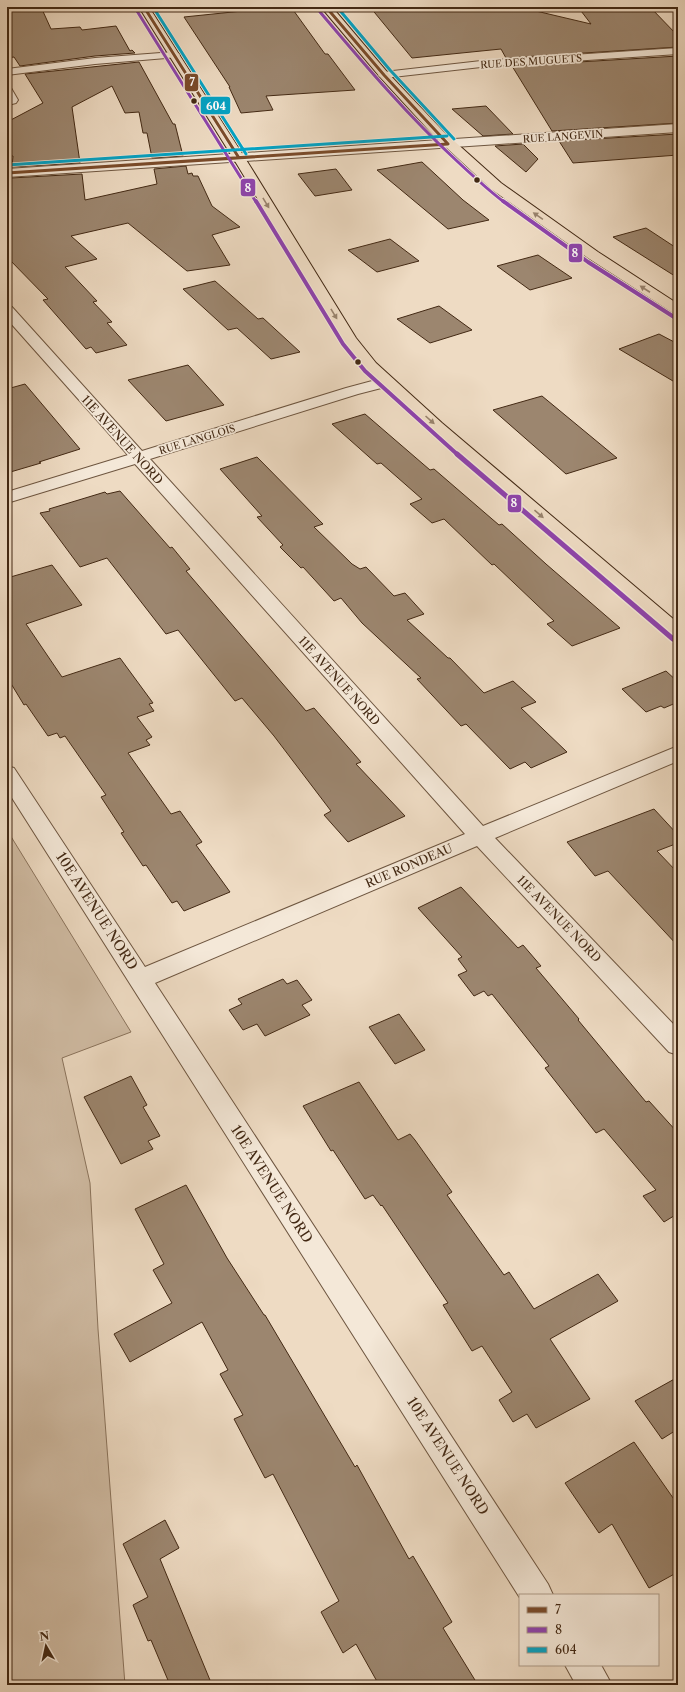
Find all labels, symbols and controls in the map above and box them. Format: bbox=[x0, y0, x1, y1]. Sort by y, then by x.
street label: RUE DES MUGUETS bbox=[480, 51, 582, 72]
line badge: 7 bbox=[184, 73, 199, 92]
text: 7 bbox=[189, 75, 195, 89]
unlabelled marker bbox=[189, 96, 199, 106]
line badge: 604 bbox=[200, 96, 231, 115]
text: 604 bbox=[206, 99, 227, 113]
street label: RUE LANGEVIN bbox=[522, 127, 604, 146]
unlabelled marker bbox=[472, 175, 482, 185]
line badge: 8 bbox=[240, 178, 256, 197]
text: 8 bbox=[245, 181, 252, 195]
one-way arrow bbox=[263, 197, 270, 209]
one-way arrow bbox=[533, 212, 543, 220]
line badge: 8 bbox=[568, 243, 583, 263]
text: 8 bbox=[572, 246, 579, 260]
one-way arrow bbox=[640, 285, 650, 293]
one-way arrow bbox=[330, 309, 338, 319]
unlabelled marker bbox=[353, 357, 363, 367]
street label: 11E AVENUE NORD bbox=[78, 392, 167, 488]
one-way arrow bbox=[425, 415, 434, 424]
street label: RUE LANGLOIS bbox=[157, 422, 237, 457]
line badge: 8 bbox=[507, 494, 522, 513]
text: 8 bbox=[511, 496, 518, 510]
one-way arrow bbox=[534, 509, 544, 518]
street label: 11E AVENUE NORD bbox=[295, 633, 384, 729]
street label: RUE RONDEAU bbox=[363, 840, 455, 891]
street label: 10E AVENUE NORD bbox=[52, 849, 142, 973]
street label: 11E AVENUE NORD bbox=[514, 872, 605, 965]
street label: 10E AVENUE NORD bbox=[227, 1122, 317, 1246]
street label: 10E AVENUE NORD bbox=[403, 1394, 493, 1518]
legend bbox=[519, 1594, 659, 1666]
text: 7 bbox=[555, 1602, 561, 1617]
text: 8 bbox=[555, 1622, 562, 1637]
north arrow bbox=[26, 1626, 66, 1666]
text: N bbox=[39, 1628, 51, 1644]
text: 604 bbox=[555, 1642, 577, 1657]

